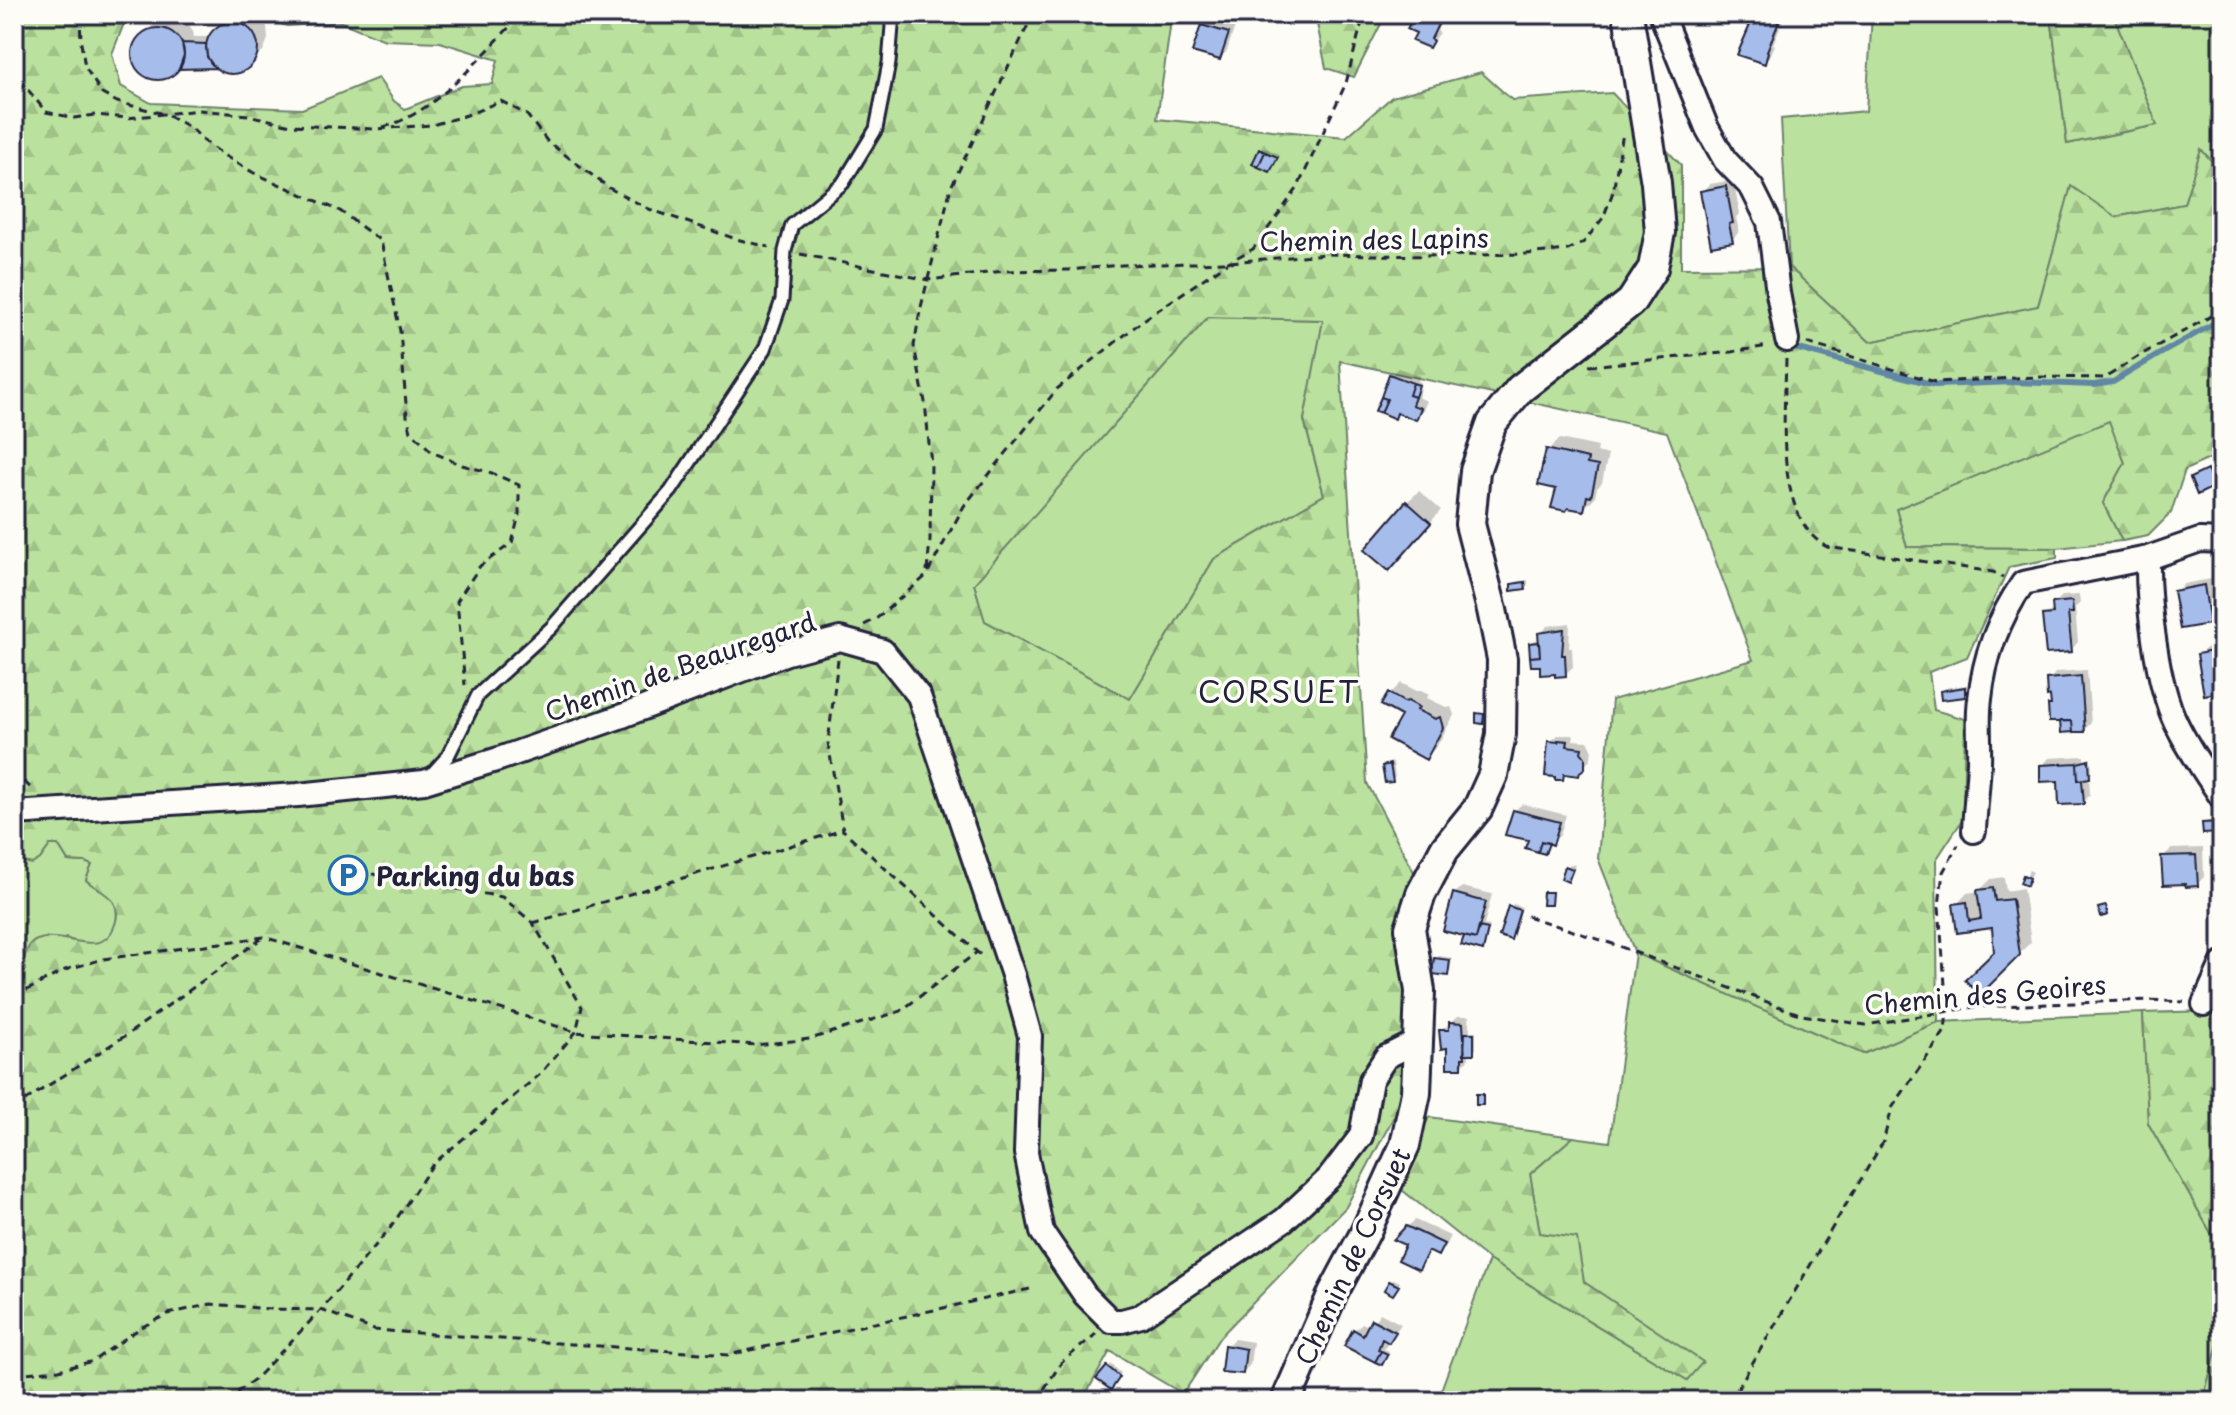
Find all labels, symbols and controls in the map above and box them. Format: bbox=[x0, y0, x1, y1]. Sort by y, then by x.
street label: Chemin des Lapins bbox=[1259, 218, 1489, 260]
street label: Chemin de Beauregard bbox=[539, 601, 821, 731]
district label: CORSUET bbox=[1198, 668, 1360, 713]
parking icon: Parking du bas bbox=[327, 854, 369, 896]
place label: Parking du bas bbox=[376, 856, 574, 895]
street label: Chemin des Geoires bbox=[1862, 964, 2108, 1024]
street label: Chemin de Corsuet bbox=[1284, 1141, 1420, 1371]

